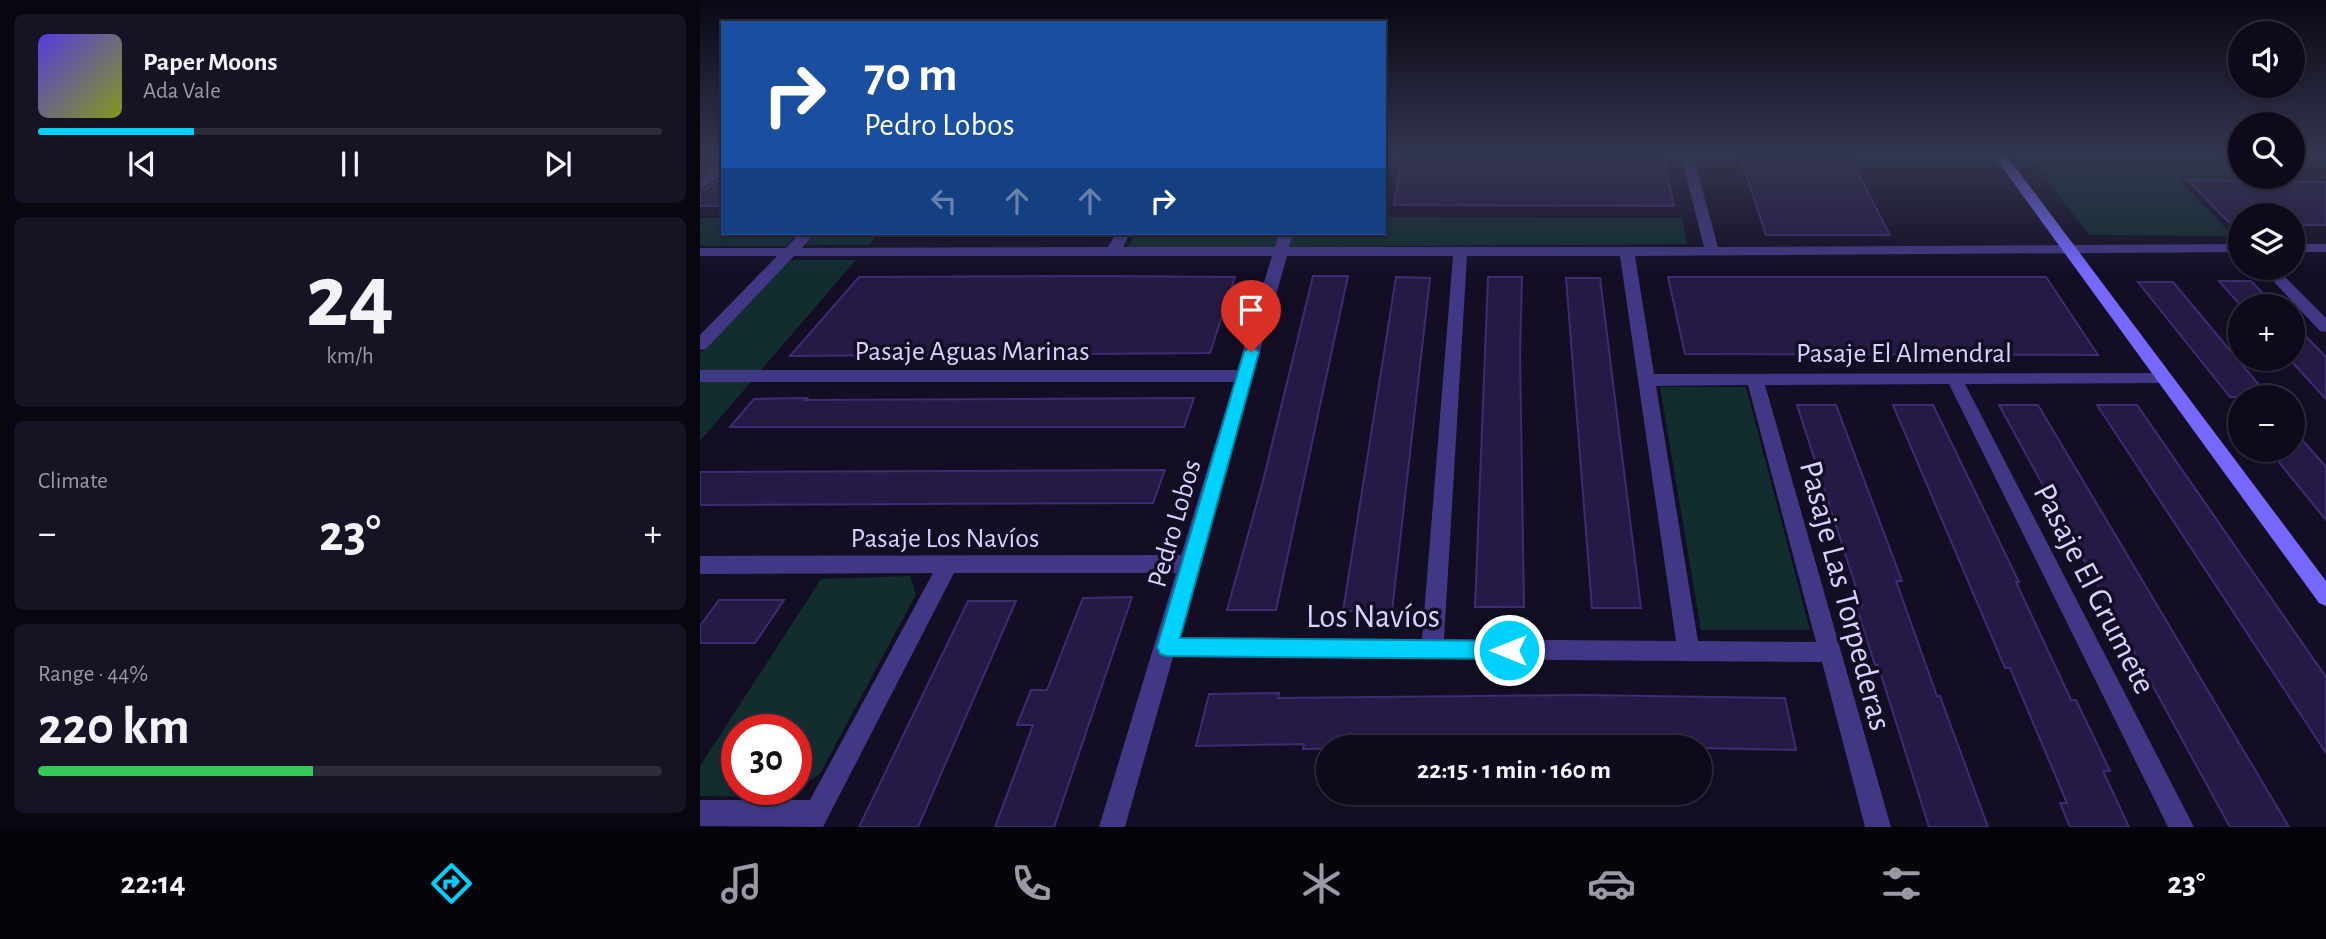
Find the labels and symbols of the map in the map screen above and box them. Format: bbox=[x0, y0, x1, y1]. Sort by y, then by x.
pin bbox=[1221, 280, 1281, 352]
street label: Pasaje Aguas Marinas bbox=[854, 338, 1090, 366]
street label: Pasaje El Almendral bbox=[1796, 340, 2012, 368]
street label: Pedro Lobos bbox=[1143, 456, 1207, 591]
street label: Pasaje Las Torpederas bbox=[1793, 457, 1896, 734]
street label: Pasaje El Grumete bbox=[2027, 479, 2161, 700]
street label: Pasaje Los Navíos bbox=[851, 525, 1039, 553]
street label: Los Navíos bbox=[1306, 601, 1440, 634]
position arrow bbox=[1472, 613, 1546, 687]
speed limit sign: 30 bbox=[721, 714, 812, 805]

